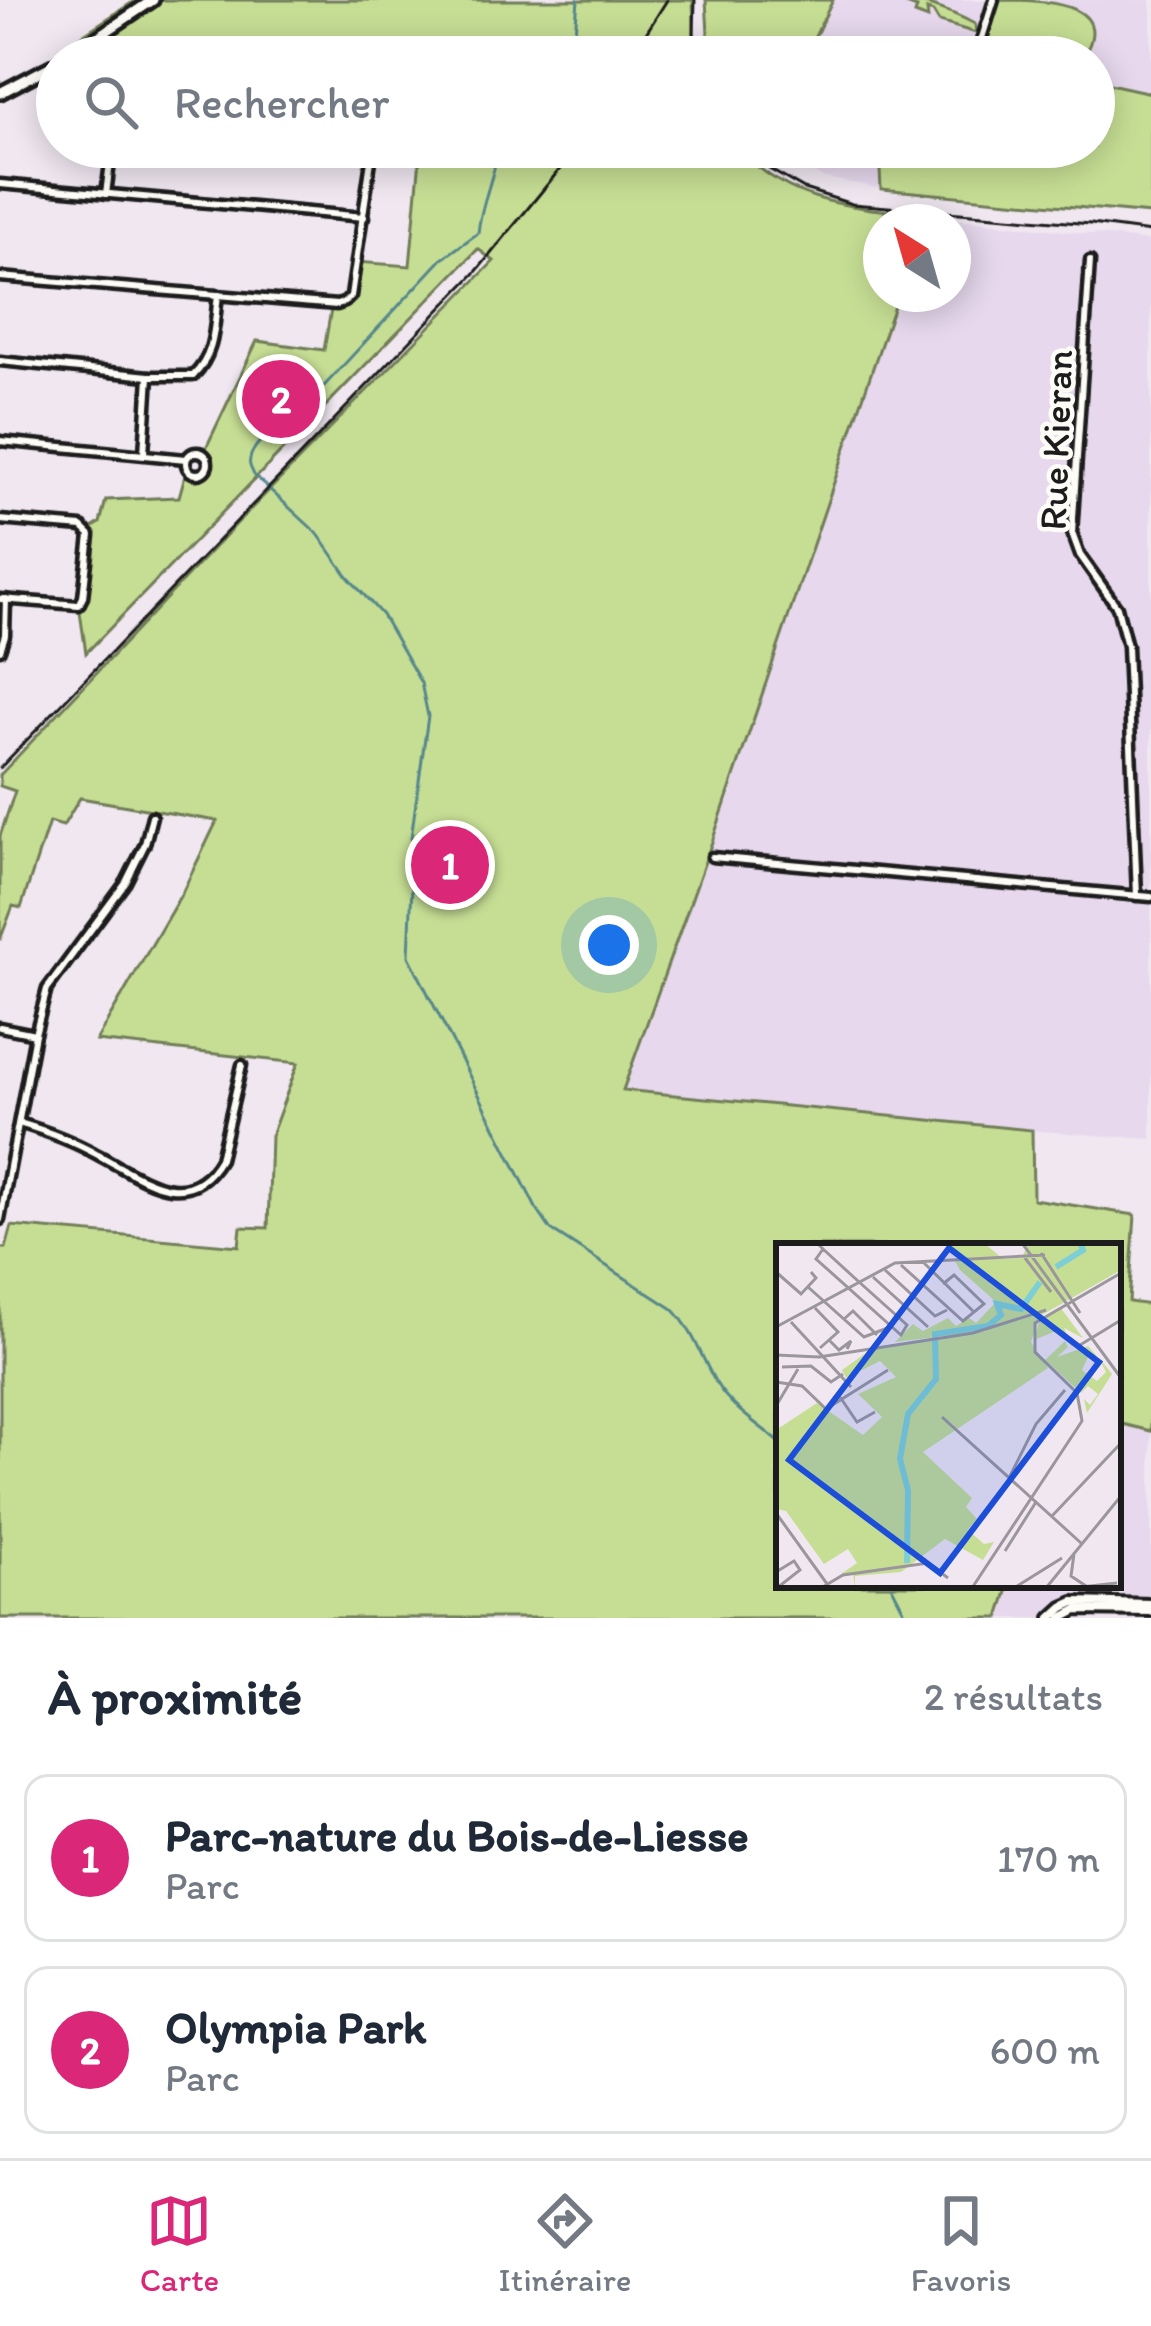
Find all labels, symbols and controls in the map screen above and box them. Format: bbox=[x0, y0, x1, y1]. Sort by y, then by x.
search box bbox=[36, 36, 1115, 168]
icon: search bbox=[78, 69, 144, 135]
text: Rechercher bbox=[174, 75, 389, 129]
north arrow bbox=[863, 204, 971, 312]
street label: Rue Kieran bbox=[1029, 349, 1082, 531]
pin: 2 bbox=[242, 354, 320, 444]
pin: 1 bbox=[411, 820, 489, 910]
your location bbox=[579, 915, 639, 975]
inset map bbox=[776, 1243, 1121, 1588]
text: À proximité bbox=[48, 1666, 302, 1727]
text: 2 résultats bbox=[924, 1673, 1103, 1720]
text: Parc-nature du Bois-de-Liesse bbox=[165, 1808, 749, 1862]
text: 1 bbox=[81, 1835, 99, 1882]
text: 170 m bbox=[997, 1835, 1100, 1882]
text: Parc bbox=[165, 1862, 240, 1909]
text: Olympia Park bbox=[165, 2000, 426, 2054]
text: 2 bbox=[80, 2027, 100, 2074]
text: 600 m bbox=[990, 2027, 1100, 2074]
text: Parc bbox=[165, 2054, 240, 2101]
tab: Carte bbox=[140, 2188, 219, 2299]
tab: Itinéraire bbox=[498, 2188, 632, 2299]
tab: Favoris bbox=[911, 2188, 1011, 2299]

